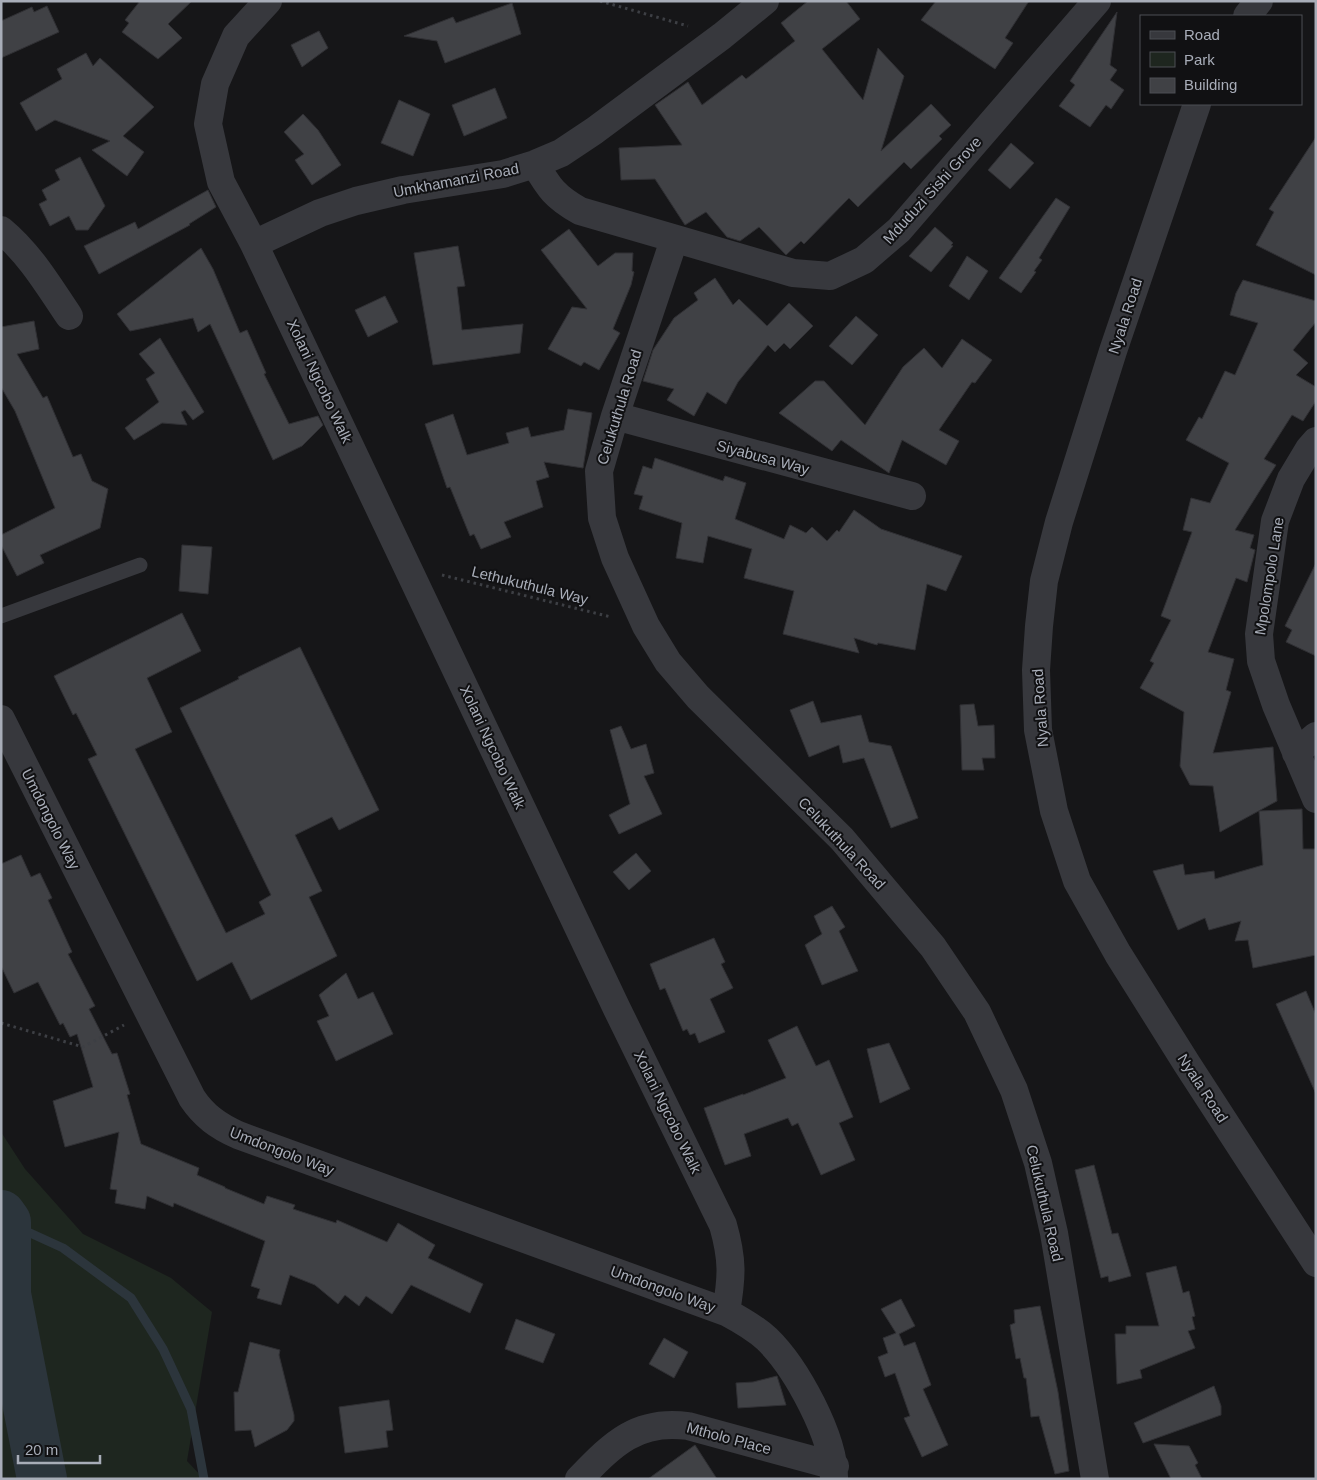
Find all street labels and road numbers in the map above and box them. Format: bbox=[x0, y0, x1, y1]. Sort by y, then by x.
street label: Mduduzi Sishi Grove bbox=[879, 133, 985, 247]
street label: Umkhamanzi Road bbox=[392, 159, 520, 201]
street label: Nyala Road bbox=[1105, 276, 1145, 356]
street label: Xolani Ngcobo Walk bbox=[284, 316, 356, 446]
street label: Celukuthula Road bbox=[593, 347, 645, 467]
street label: Siyabusa Way bbox=[715, 436, 812, 478]
street label: Mpolompolo Lane bbox=[1251, 516, 1287, 636]
street label: Lethukuthula Way bbox=[470, 562, 591, 608]
street label: Nyala Road bbox=[1029, 668, 1051, 748]
street label: Xolani Ngcobo Walk bbox=[457, 682, 529, 812]
street label: Umdongolo Way bbox=[18, 766, 84, 872]
street label: Celukuthula Road bbox=[795, 794, 889, 892]
street label: Xolani Ngcobo Walk bbox=[631, 1048, 705, 1177]
street label: Nyala Road bbox=[1175, 1050, 1231, 1126]
street label: Umdongolo Way bbox=[227, 1123, 337, 1179]
street label: Celukuthula Road bbox=[1023, 1143, 1067, 1263]
street label: Umdongolo Way bbox=[608, 1262, 718, 1316]
street label: Mtholo Place bbox=[685, 1419, 773, 1457]

